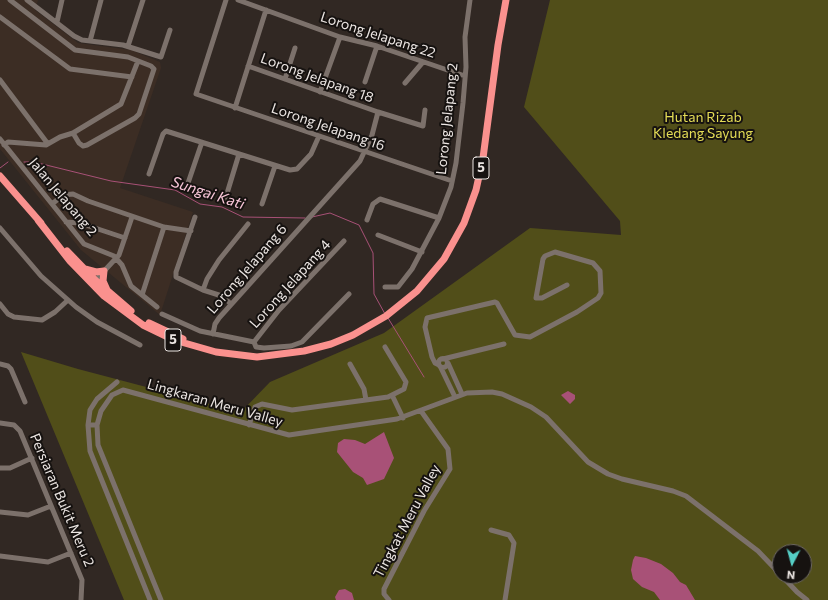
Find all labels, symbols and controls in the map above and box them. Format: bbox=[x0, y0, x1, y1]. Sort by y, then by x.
street label: Lorong Jelapang 22 bbox=[318, 8, 438, 62]
street label: Lorong Jelapang 18 bbox=[258, 50, 376, 106]
street label: Lorong Jelapang 2 bbox=[433, 62, 461, 176]
street label: Lorong Jelapang 16 bbox=[269, 100, 387, 154]
park label: Hutan Rizab Kledang Sayung bbox=[653, 109, 753, 142]
street label: Jalan Jelapang 2 bbox=[25, 154, 101, 240]
road number: 5 bbox=[473, 157, 489, 179]
water label: Sungai Kati bbox=[169, 173, 247, 213]
street label: Lorong Jelapang 6 bbox=[204, 221, 290, 317]
street label: Lorong Jelapang 4 bbox=[246, 236, 334, 332]
road number: 5 bbox=[165, 329, 181, 351]
street label: Lingkaran Meru Valley bbox=[145, 376, 285, 430]
street label: Persiaran Bukit Meru 2 bbox=[26, 431, 98, 569]
street label: Tingkat Meru Valley bbox=[370, 461, 444, 581]
north arrow bbox=[772, 544, 812, 584]
text: N bbox=[786, 569, 796, 582]

